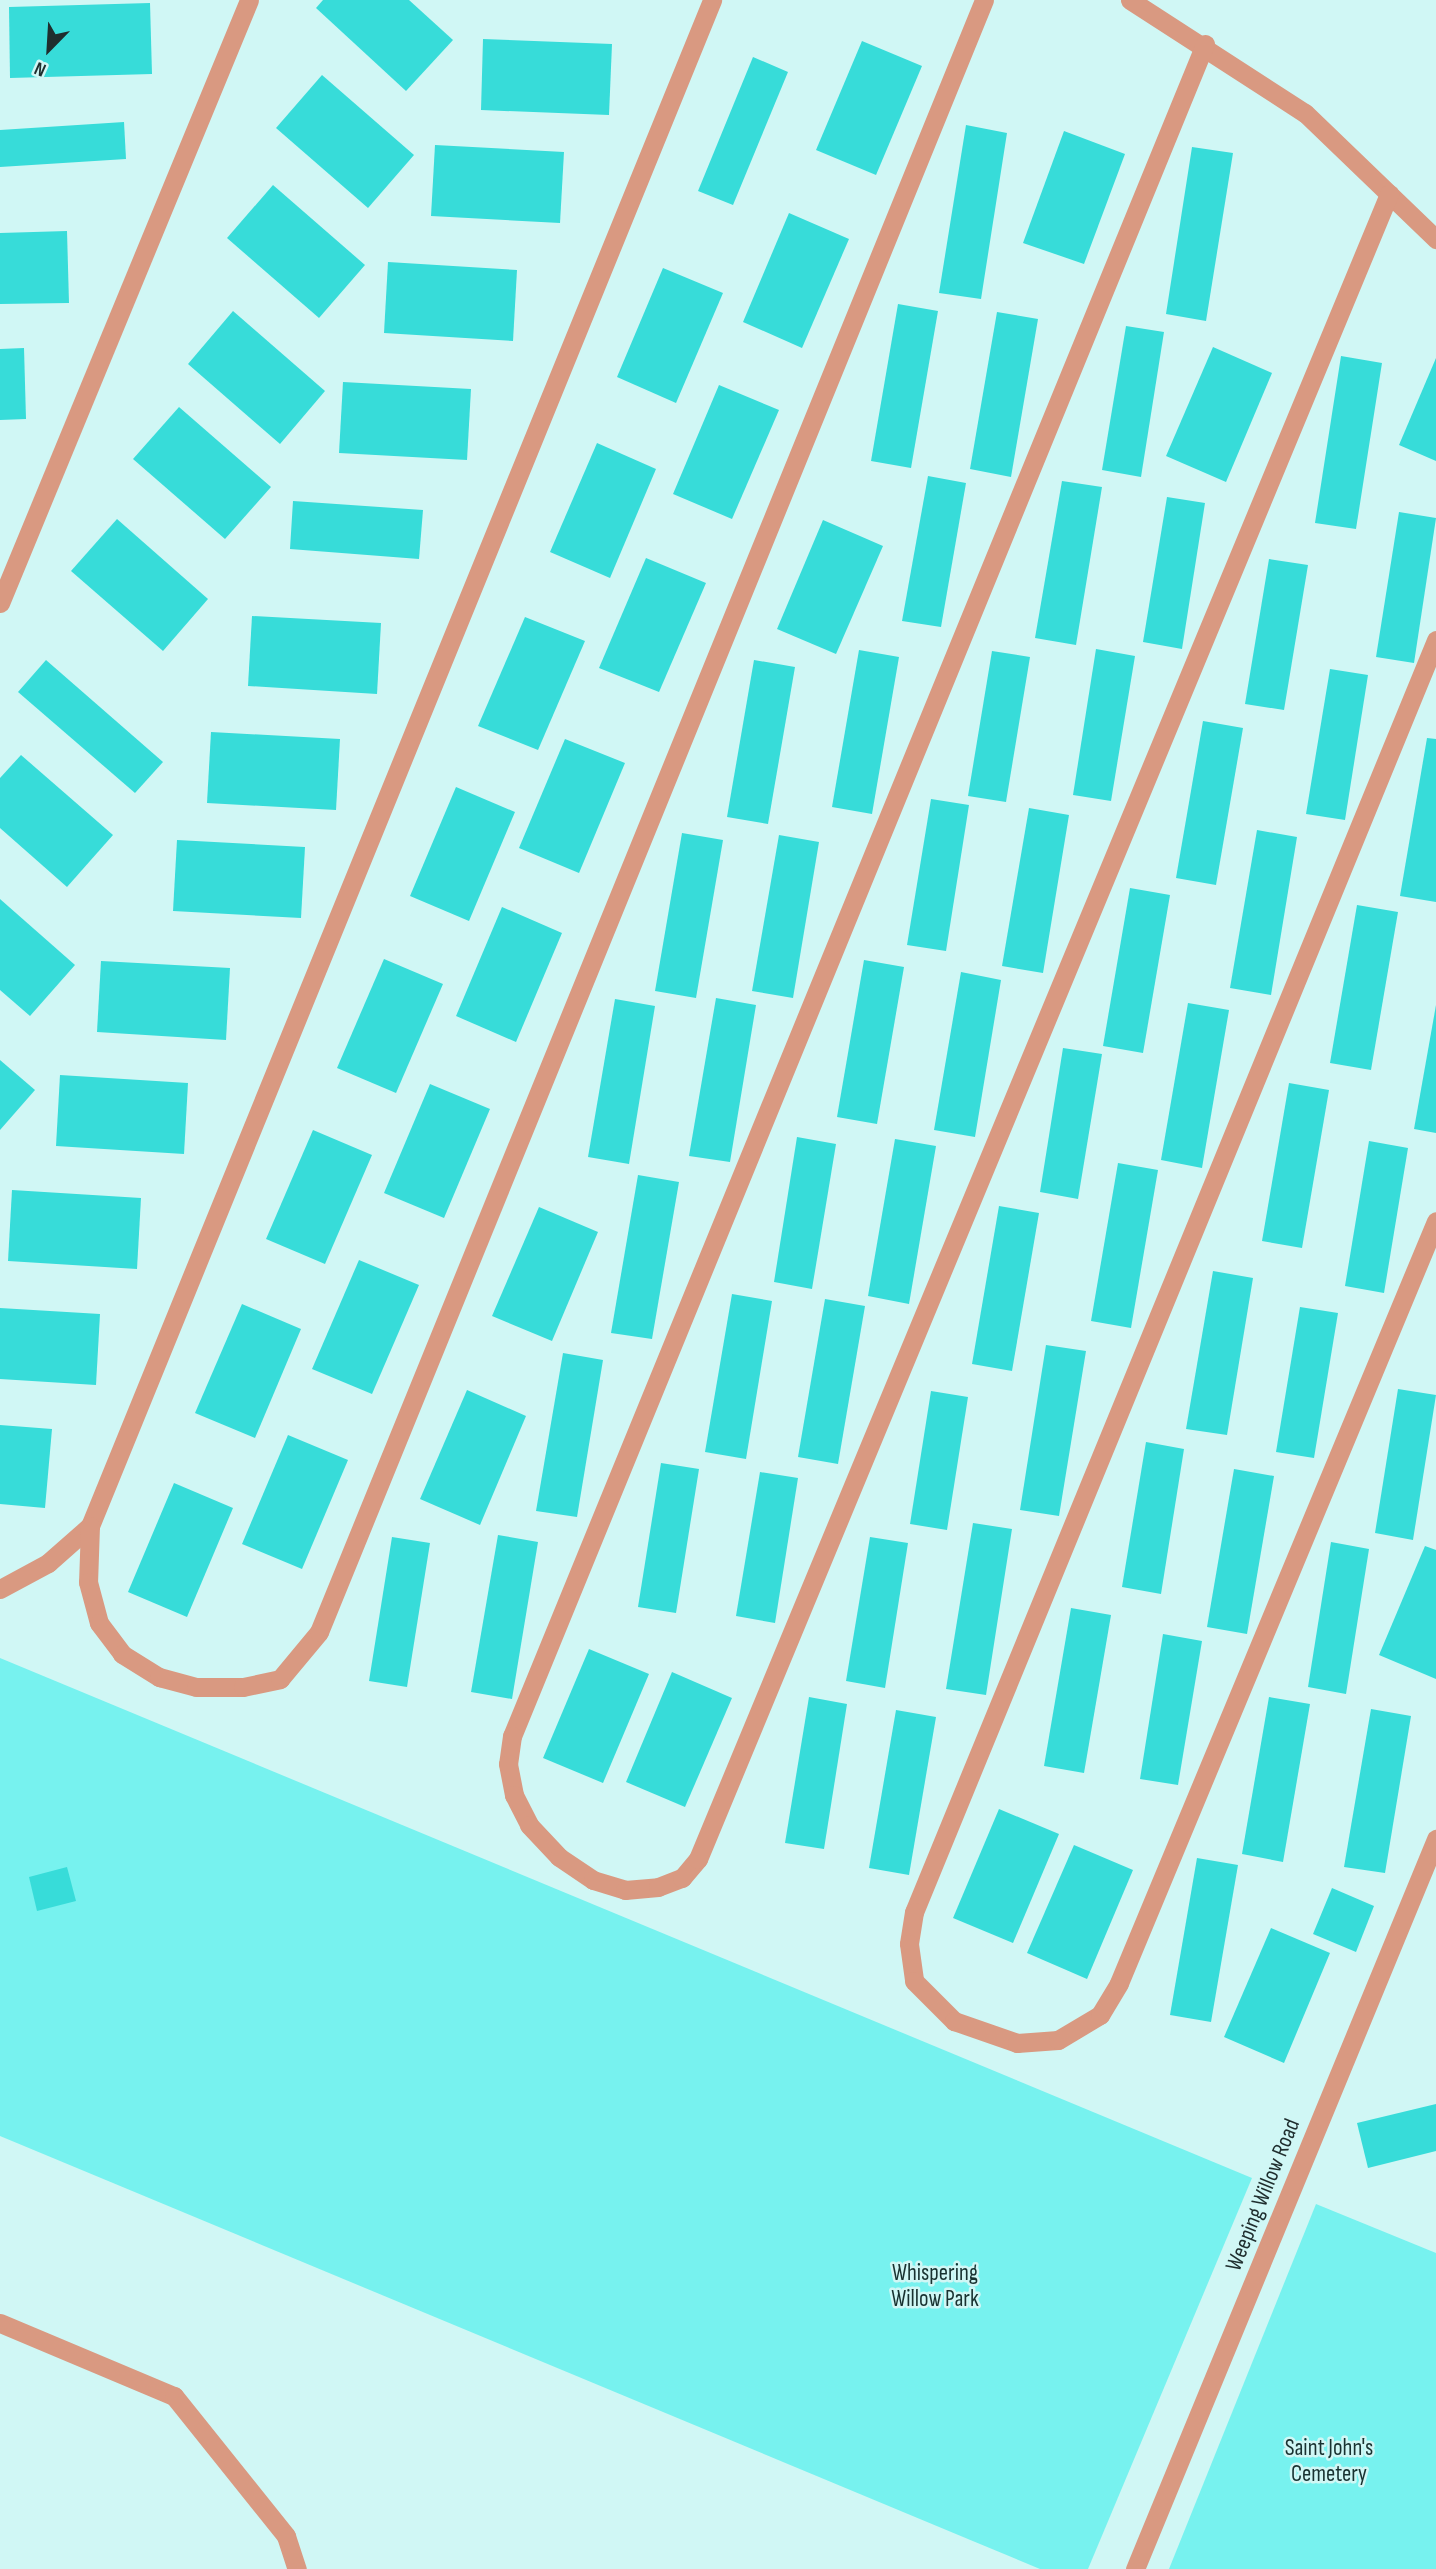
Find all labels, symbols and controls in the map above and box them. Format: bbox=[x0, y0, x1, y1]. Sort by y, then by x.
north arrow bbox=[14, 14, 84, 84]
text: N bbox=[31, 56, 50, 81]
street label: Weeping Willow Road bbox=[1220, 2115, 1306, 2275]
park label: Whispering Willow Park bbox=[891, 2259, 979, 2313]
park label: Saint John's Cemetery bbox=[1285, 2434, 1373, 2488]

